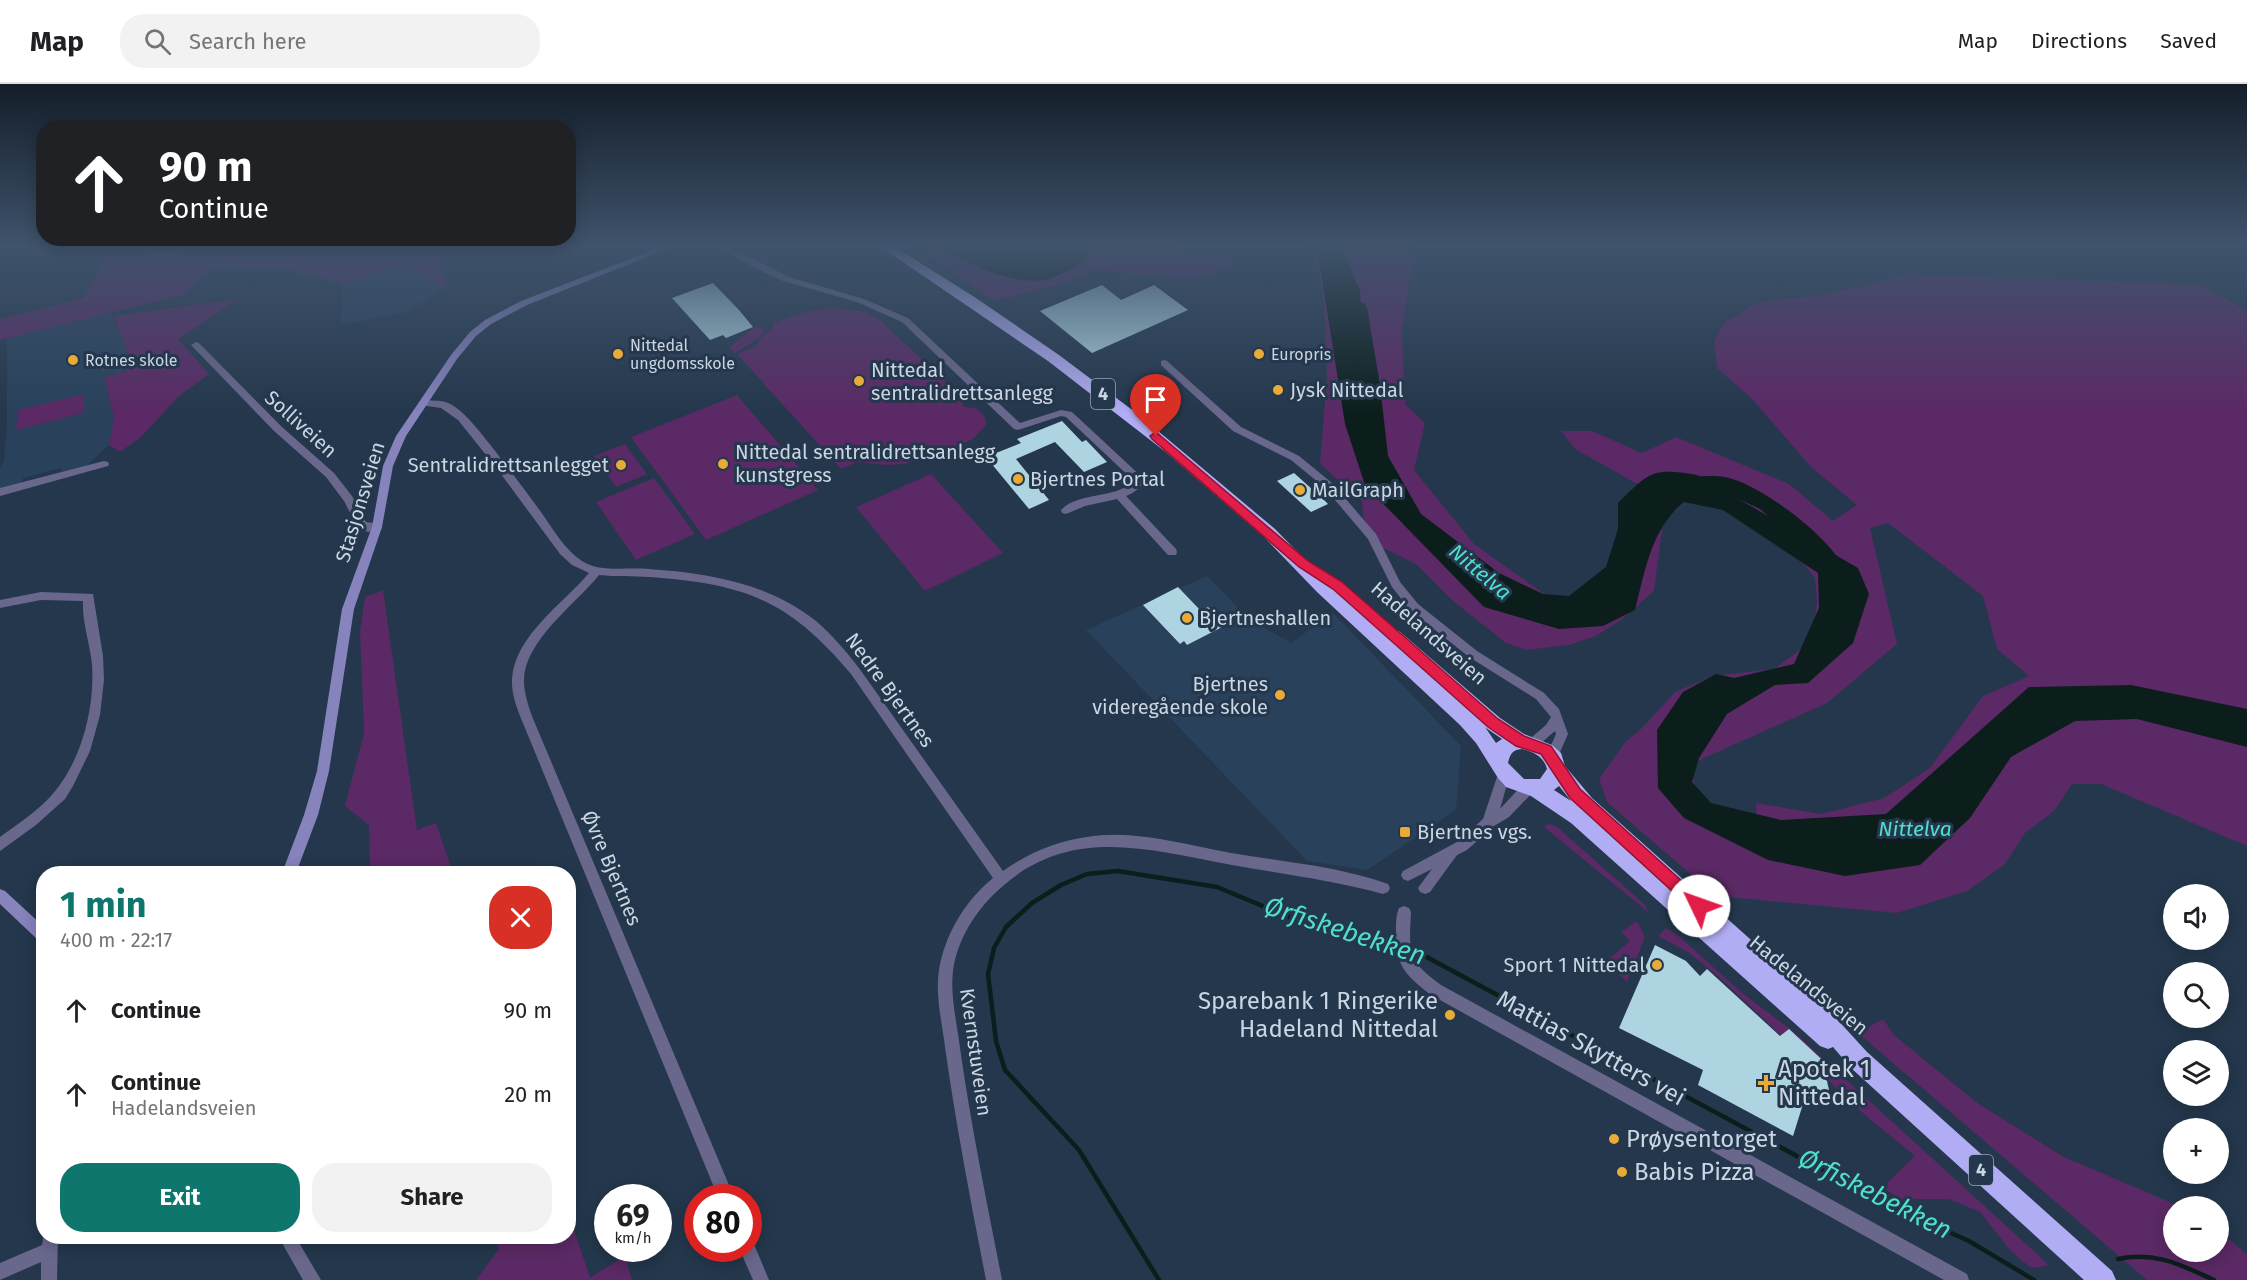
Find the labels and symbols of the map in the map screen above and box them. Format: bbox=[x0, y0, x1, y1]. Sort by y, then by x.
place label: Nittedal ungdomsskole bbox=[630, 336, 735, 373]
place label: Europris bbox=[1271, 345, 1331, 364]
marker: Nittedal ungdomsskole bbox=[611, 347, 625, 361]
marker: Europris bbox=[1252, 347, 1266, 361]
place label: Rotnes skole bbox=[85, 351, 178, 370]
marker: Rotnes skole bbox=[66, 353, 80, 367]
place label: Nittedal sentralidrettsanlegg bbox=[871, 358, 1054, 405]
marker: Nittedal sentralidrettsanlegg bbox=[852, 374, 866, 388]
pin bbox=[1130, 374, 1181, 436]
place label: Jysk Nittedal bbox=[1290, 378, 1404, 402]
road number: 4 bbox=[1091, 379, 1115, 409]
marker: Jysk Nittedal bbox=[1271, 383, 1285, 397]
street label: Solliveien bbox=[260, 385, 342, 463]
street label: Stasjonsveien bbox=[330, 439, 390, 565]
place label: Nittedal sentralidrettsanlegg kunstgress bbox=[735, 440, 996, 487]
place label: Sentralidrettsanlegget bbox=[408, 453, 610, 477]
marker: Nittedal sentralidrettsanlegg kunstgress bbox=[716, 457, 730, 471]
marker: Sentralidrettsanlegget bbox=[614, 458, 628, 472]
place label: Bjertnes Portal bbox=[1030, 467, 1165, 491]
marker: Bjertnes Portal bbox=[1011, 472, 1025, 486]
place label: MailGraph bbox=[1312, 478, 1404, 502]
marker: MailGraph bbox=[1293, 483, 1307, 497]
water label: Nittelva bbox=[1444, 538, 1516, 606]
street label: Hadelandsveien bbox=[1366, 576, 1492, 690]
place label: Bjertneshallen bbox=[1199, 606, 1331, 630]
marker: Bjertneshallen bbox=[1180, 611, 1194, 625]
street label: Nedre Bjertnes bbox=[840, 628, 940, 752]
place label: Bjertnes videregående skole bbox=[1092, 672, 1268, 719]
marker: Bjertnes videregående skole bbox=[1273, 688, 1287, 702]
street label: Øvre Bjertnes bbox=[577, 807, 647, 929]
water label: Nittelva bbox=[1878, 816, 1952, 842]
place label: Bjertnes vgs. bbox=[1417, 820, 1532, 844]
marker: Bjertnes vgs. bbox=[1398, 825, 1412, 839]
position arrow bbox=[1667, 874, 1731, 938]
water label: Ørfiskebekken bbox=[1260, 890, 1430, 972]
street label: Hadelandsveien bbox=[1745, 930, 1873, 1040]
place label: Sport 1 Nittedal bbox=[1504, 953, 1645, 977]
marker: Sport 1 Nittedal bbox=[1650, 958, 1664, 972]
street label: Mattias Skytters vei bbox=[1492, 984, 1690, 1112]
street label: Kvernstuveien bbox=[955, 987, 997, 1117]
place label: Sparebank 1 Ringerike Hadeland Nittedal bbox=[1198, 987, 1438, 1043]
marker: Sparebank 1 Ringerike Hadeland Nittedal bbox=[1443, 1008, 1457, 1022]
place label: Apotek 1 Nittedal bbox=[1778, 1055, 1870, 1111]
marker: Apotek 1 Nittedal bbox=[1759, 1076, 1773, 1090]
place label: Prøysentorget bbox=[1626, 1125, 1777, 1153]
marker: Prøysentorget bbox=[1607, 1132, 1621, 1146]
water label: Ørfiskebekken bbox=[1793, 1142, 1957, 1246]
road number: 4 bbox=[1969, 1155, 1993, 1185]
place label: Babis Pizza bbox=[1634, 1158, 1755, 1186]
marker: Babis Pizza bbox=[1615, 1165, 1629, 1179]
speed limit sign: 80 bbox=[684, 1184, 762, 1262]

